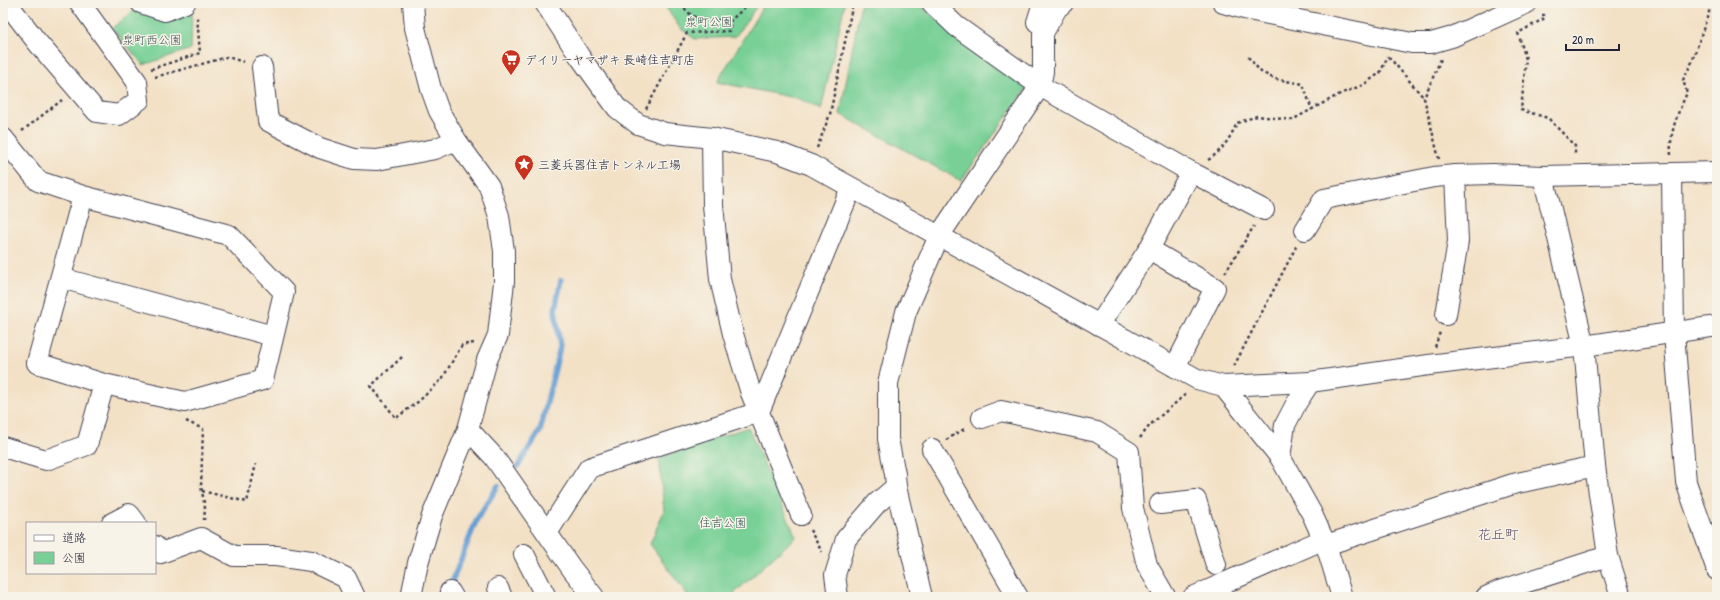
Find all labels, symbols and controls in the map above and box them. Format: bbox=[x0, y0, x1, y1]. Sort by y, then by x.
park label: 泉町公園 bbox=[685, 13, 733, 30]
scale bar bbox=[1566, 26, 1619, 52]
park label: 泉町西公園 bbox=[122, 31, 182, 48]
text: 20 m bbox=[1572, 31, 1594, 48]
supermarket icon: デイリーヤマザキ 長崎住吉町店 bbox=[500, 48, 522, 76]
place label: デイリーヤマザキ 長崎住吉町店 bbox=[525, 51, 695, 68]
place icon: 三菱兵器住吉トンネル工場 bbox=[513, 153, 535, 181]
place label: 三菱兵器住吉トンネル工場 bbox=[538, 156, 681, 173]
park label: 住吉公園 bbox=[699, 514, 747, 531]
legend bbox=[26, 522, 156, 574]
district label: 花丘町 bbox=[1477, 524, 1519, 543]
text: 道路 bbox=[62, 529, 86, 546]
text: 公園 bbox=[62, 549, 86, 566]

